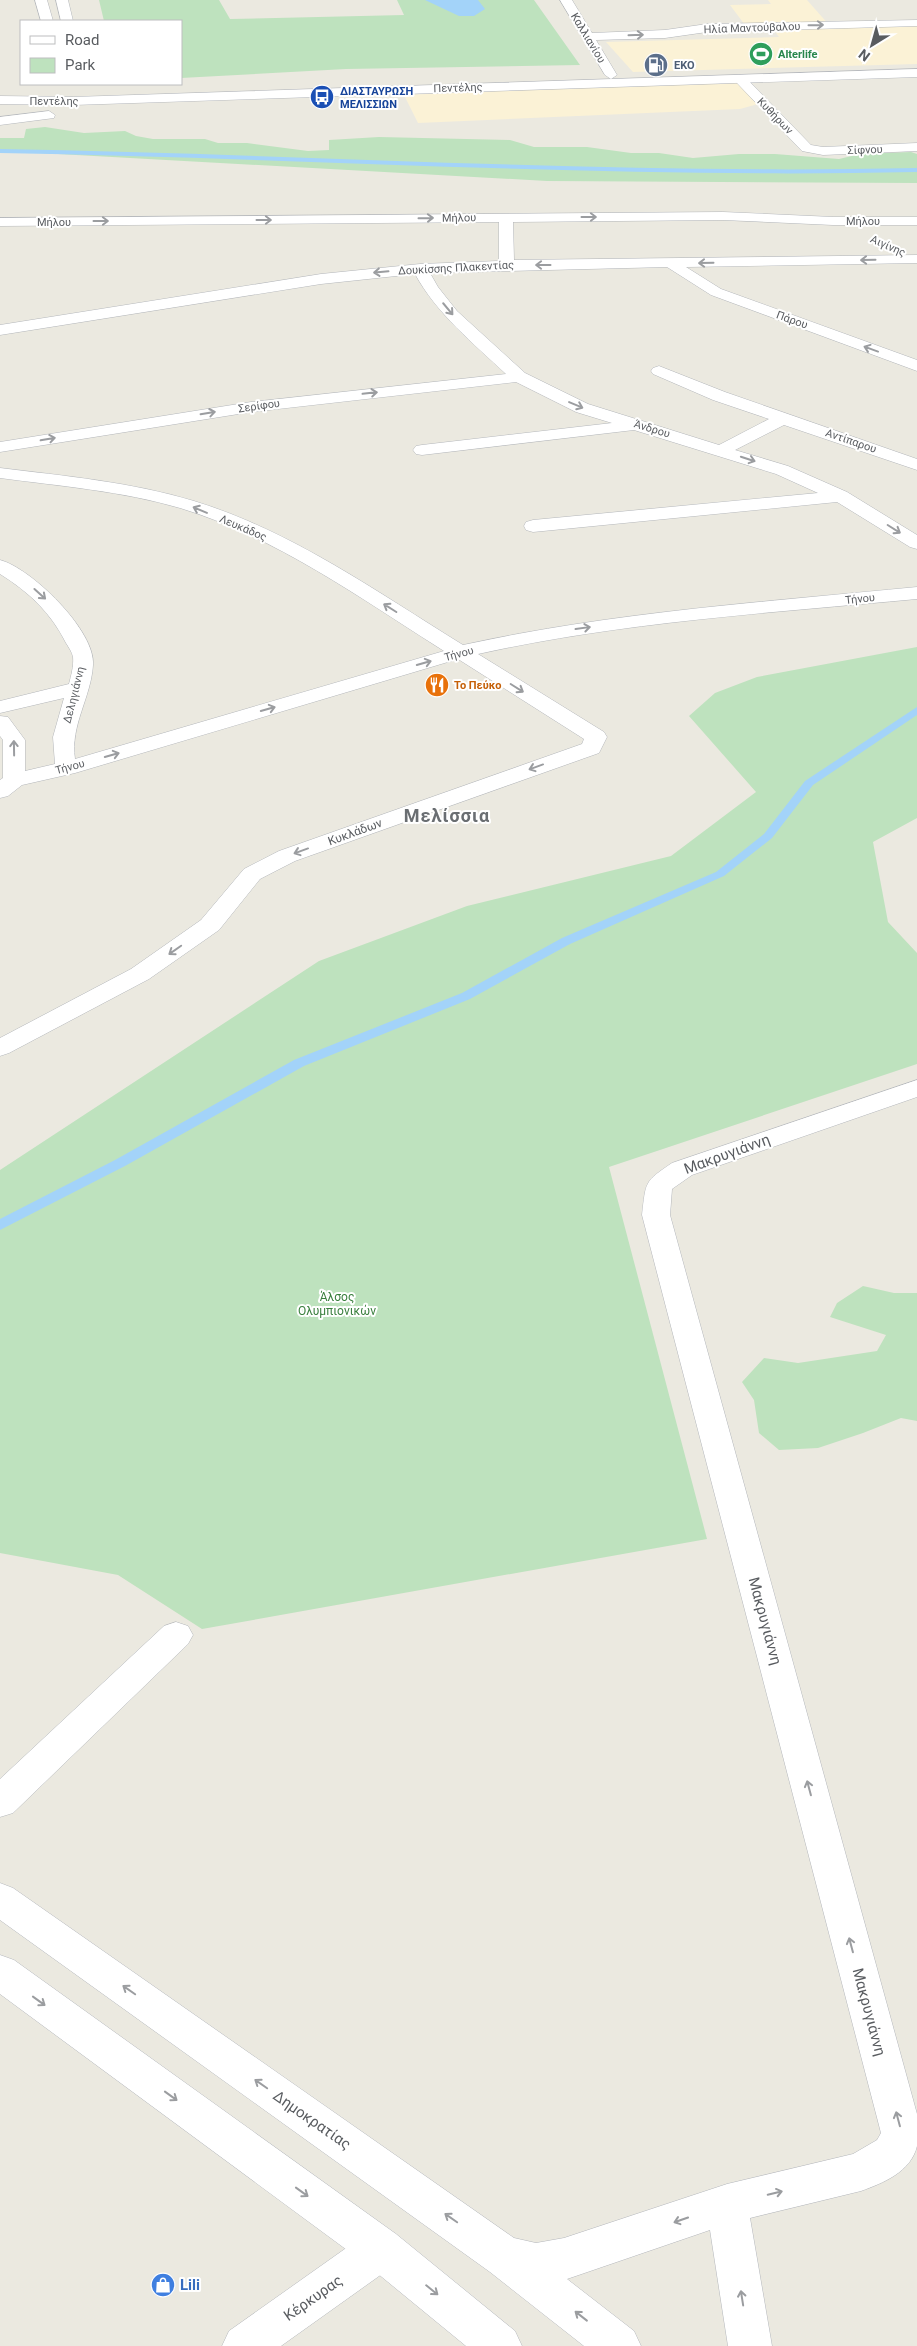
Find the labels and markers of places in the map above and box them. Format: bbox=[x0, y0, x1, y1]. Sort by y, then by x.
sports icon: Alterlife bbox=[748, 41, 774, 67]
place label: Alterlife bbox=[778, 48, 818, 61]
fuel station icon: EKO bbox=[643, 52, 669, 78]
place label: EKO bbox=[674, 59, 695, 72]
bus stop icon: ΔΙΑΣΤΑΥΡΩΣΗ ΜΕΛΙΣΣΙΩΝ bbox=[309, 84, 335, 110]
place label: ΔΙΑΣΤΑΥΡΩΣΗ ΜΕΛΙΣΣΙΩΝ bbox=[340, 85, 413, 111]
restaurant icon: Το Πεύκο bbox=[424, 672, 450, 698]
place label: Το Πεύκο bbox=[454, 679, 501, 692]
shop icon: Lili bbox=[150, 2272, 176, 2298]
place label: Lili bbox=[180, 2276, 200, 2294]

